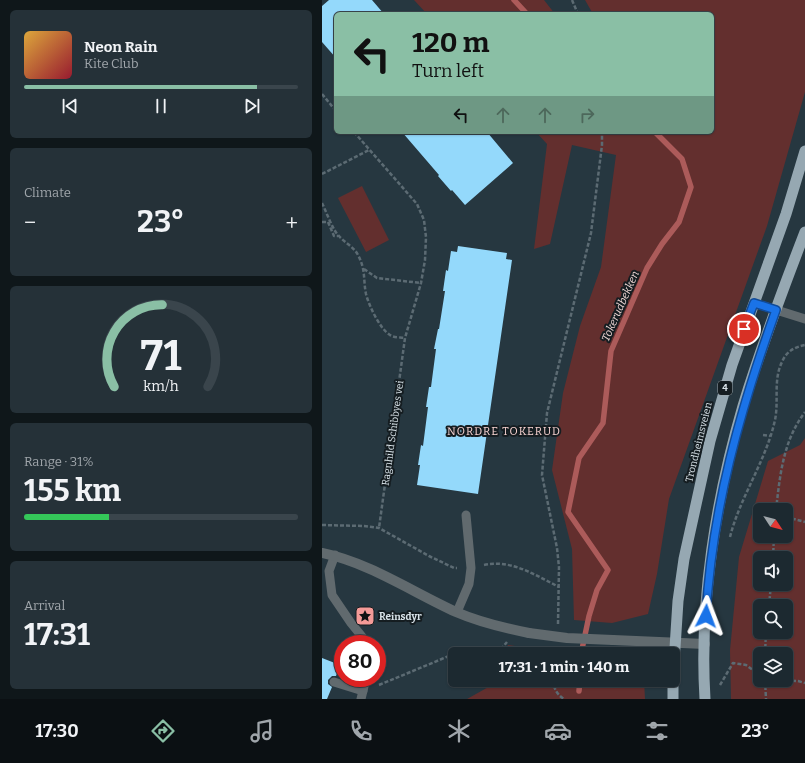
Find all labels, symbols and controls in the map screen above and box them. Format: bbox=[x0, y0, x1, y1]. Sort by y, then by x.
text: 120 m bbox=[412, 26, 489, 59]
icon: left bbox=[346, 28, 398, 80]
text: Neon Rain bbox=[84, 38, 157, 56]
text: Kite Club bbox=[84, 56, 138, 71]
text: Turn left bbox=[412, 60, 484, 82]
icon: previous bbox=[59, 95, 81, 117]
icon: pause bbox=[150, 95, 172, 117]
icon: next bbox=[241, 95, 263, 117]
icon: left bbox=[450, 104, 472, 126]
icon: ahead bbox=[492, 104, 514, 126]
icon: ahead bbox=[534, 104, 556, 126]
icon: right bbox=[576, 104, 598, 126]
text: Climate bbox=[24, 185, 71, 200]
text: 23° bbox=[137, 204, 184, 240]
text: − bbox=[24, 209, 36, 236]
text: + bbox=[285, 209, 298, 236]
water label: Tokerudbekken bbox=[599, 269, 642, 344]
pin bbox=[727, 312, 761, 346]
icon: arrive bbox=[733, 318, 755, 340]
text: 71 bbox=[141, 331, 181, 381]
text: km/h bbox=[143, 378, 179, 395]
street label: Ragnhild Schibbyes vei bbox=[380, 380, 406, 486]
road number: 4 bbox=[718, 381, 732, 395]
street label: Trondheimsveien bbox=[683, 400, 715, 483]
district label: NORDRE TOKERUD bbox=[447, 425, 561, 438]
text: Range · 31% bbox=[24, 454, 94, 469]
text: 155 km bbox=[24, 473, 121, 509]
north arrow bbox=[753, 503, 793, 543]
map controls bbox=[753, 503, 793, 687]
button: sound bbox=[753, 551, 793, 591]
position arrow bbox=[685, 595, 727, 637]
text: Arrival bbox=[24, 598, 65, 613]
button: search bbox=[753, 599, 793, 639]
place icon: Reinsdyr bbox=[354, 605, 376, 627]
place label: Reinsdyr bbox=[379, 611, 422, 623]
text: 17:31 bbox=[24, 617, 90, 653]
speed limit sign: 80 bbox=[334, 635, 386, 687]
button: layers bbox=[753, 647, 793, 687]
text: 17:31 · 1 min · 140 m bbox=[499, 658, 629, 676]
icon: directions bbox=[149, 717, 177, 745]
icon: music bbox=[248, 717, 276, 745]
icon: phone bbox=[347, 717, 375, 745]
icon: climate bbox=[445, 717, 473, 745]
icon: car bbox=[544, 717, 572, 745]
icon: filters bbox=[643, 717, 671, 745]
text: 17:30 bbox=[35, 720, 79, 742]
text: 23° bbox=[741, 720, 770, 742]

